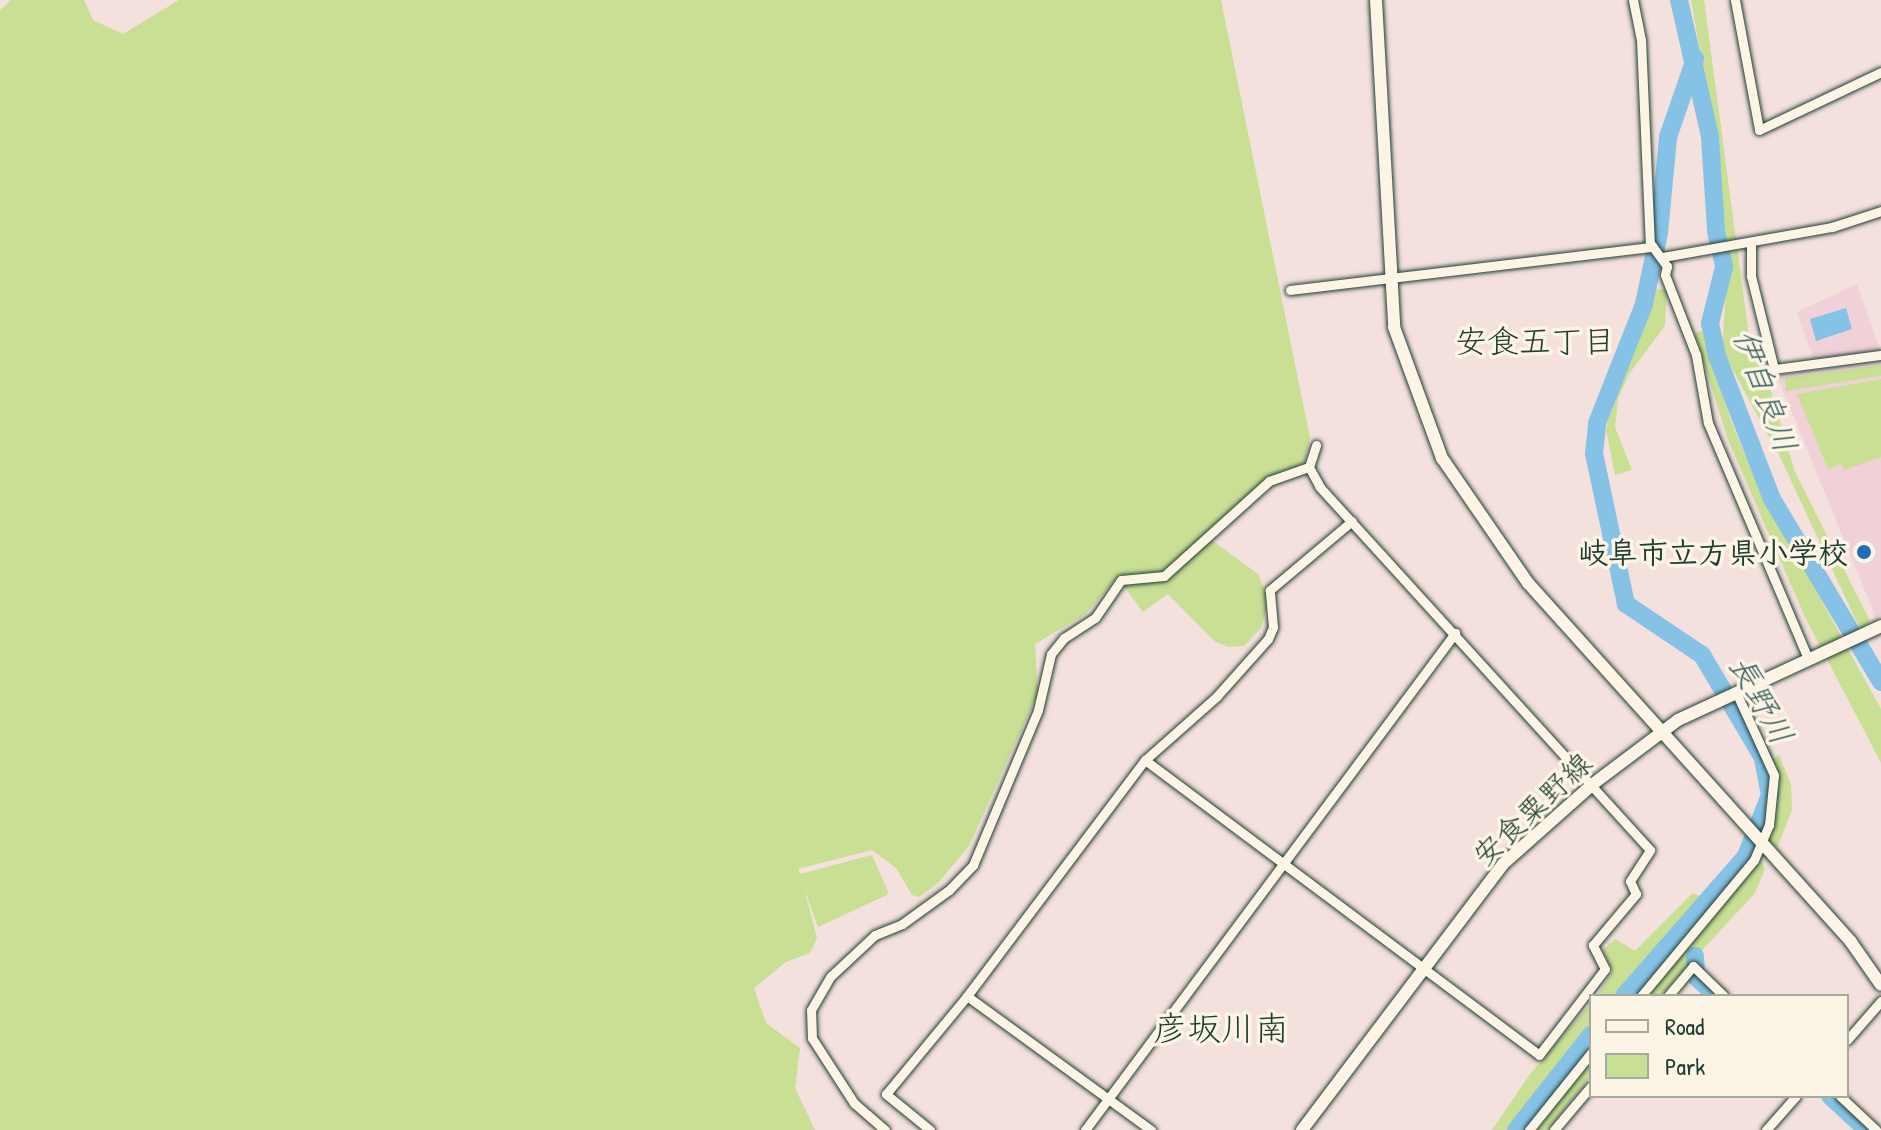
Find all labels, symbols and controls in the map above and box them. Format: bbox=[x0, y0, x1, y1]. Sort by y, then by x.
district label: 安食五丁目 bbox=[1455, 322, 1615, 360]
water label: 伊自良川 bbox=[1725, 324, 1805, 458]
place label: 岐阜市立方県小学校 bbox=[1578, 534, 1848, 570]
marker: 岐阜市立方県小学校 bbox=[1855, 543, 1873, 561]
water label: 長野川 bbox=[1721, 649, 1801, 751]
street label: 安食粟野線 bbox=[1465, 745, 1599, 873]
legend bbox=[1589, 994, 1849, 1098]
district label: 彦坂川南 bbox=[1153, 1009, 1289, 1049]
text: Road bbox=[1665, 1010, 1704, 1042]
text: Park bbox=[1665, 1050, 1705, 1082]

